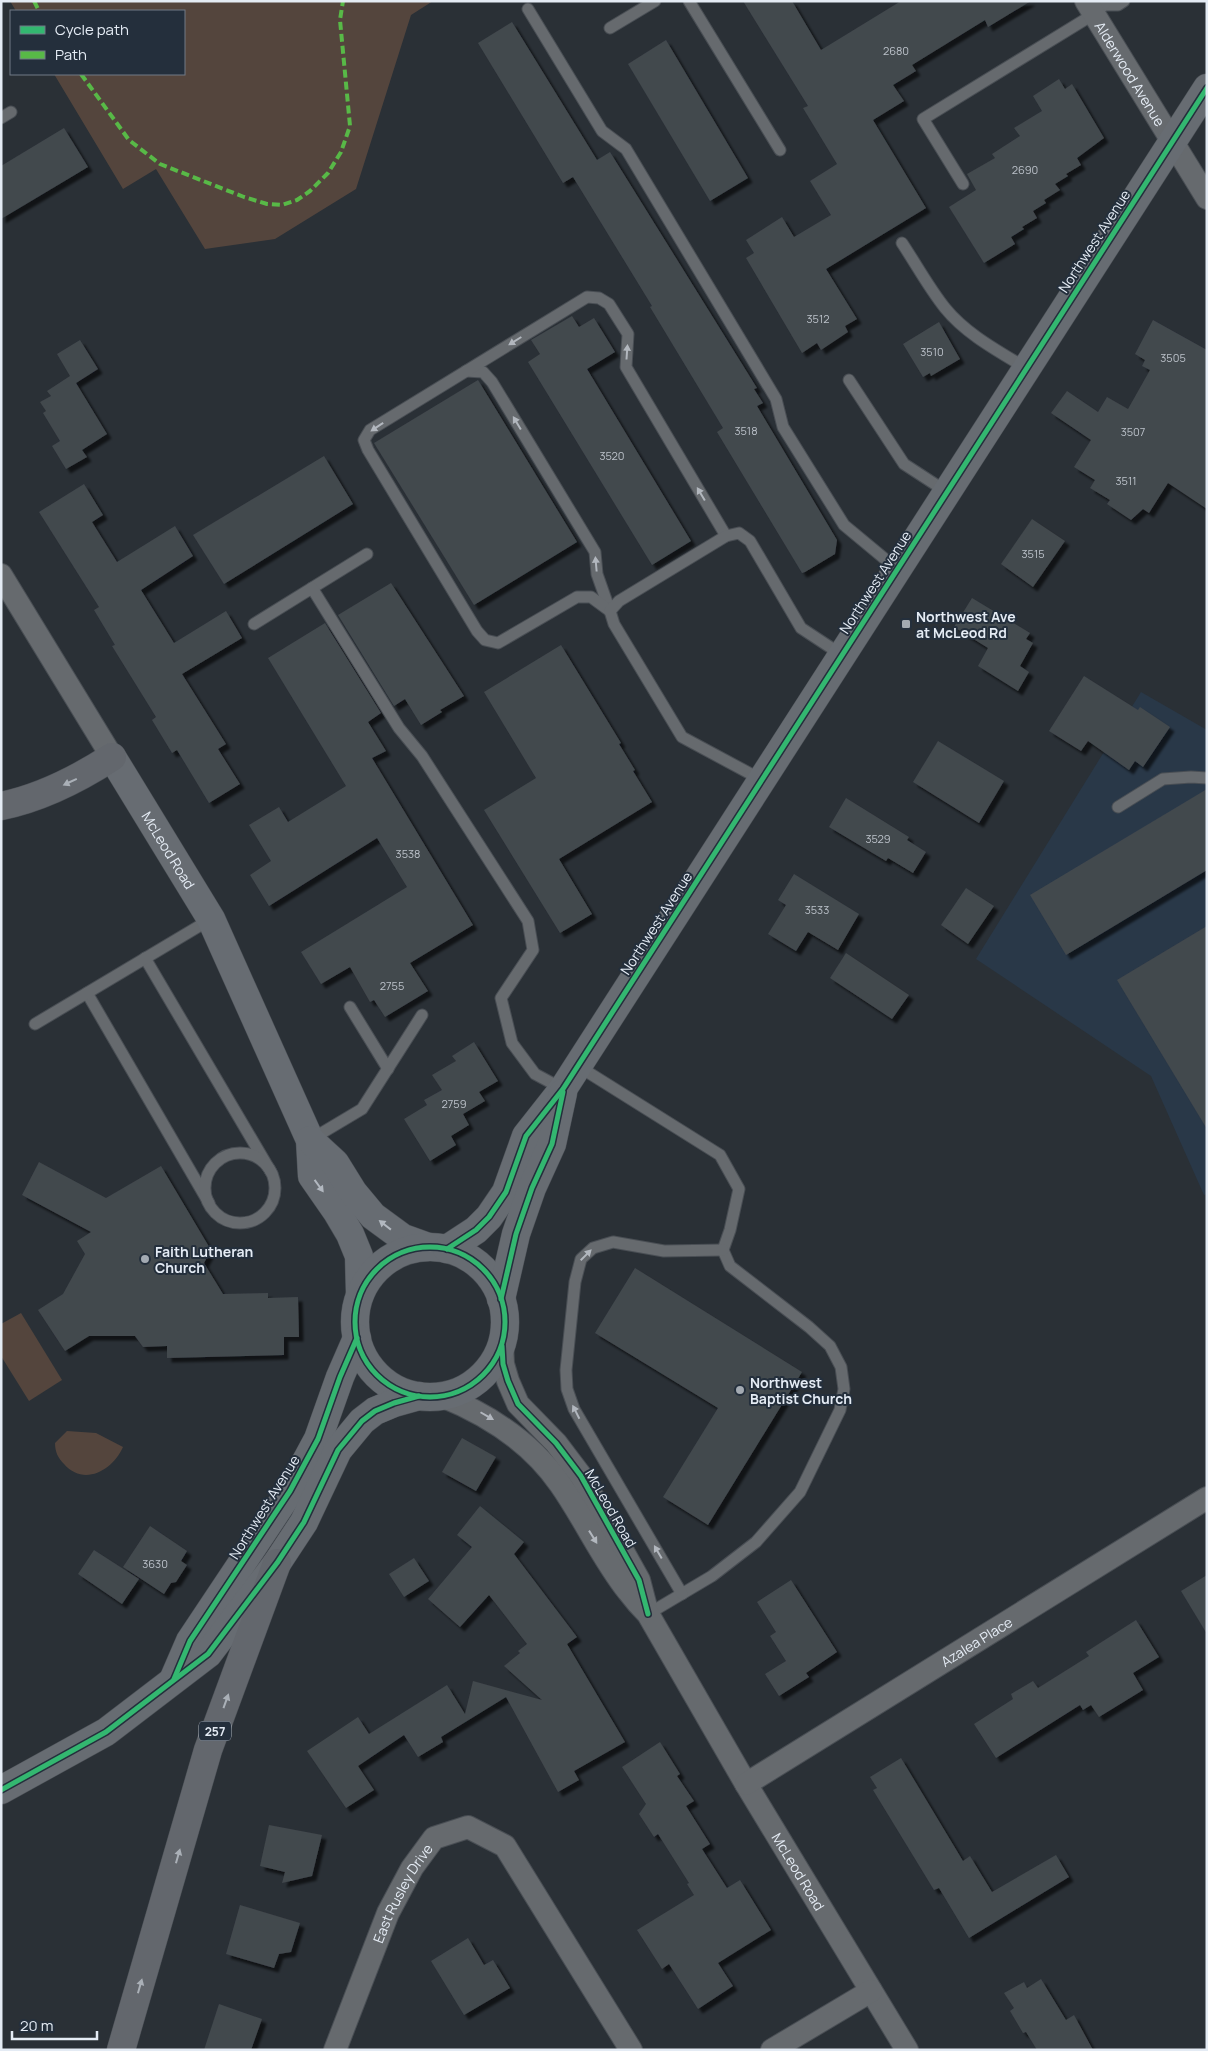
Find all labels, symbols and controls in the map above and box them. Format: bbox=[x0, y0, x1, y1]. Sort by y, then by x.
legend bbox=[10, 10, 185, 75]
street label: Alderwood Avenue bbox=[1091, 17, 1170, 129]
text: Cycle path bbox=[55, 19, 129, 40]
house number: 2680 bbox=[883, 43, 909, 58]
text: Path bbox=[55, 44, 87, 65]
house number: 2690 bbox=[1012, 162, 1038, 177]
street label: Northwest Avenue bbox=[1054, 186, 1134, 296]
house number: 3512 bbox=[807, 311, 830, 326]
one-way arrow bbox=[508, 337, 521, 346]
one-way arrow bbox=[623, 344, 631, 360]
house number: 3510 bbox=[920, 344, 944, 359]
house number: 3505 bbox=[1160, 350, 1186, 365]
one-way arrow bbox=[513, 417, 522, 430]
one-way arrow bbox=[370, 422, 383, 432]
house number: 3518 bbox=[734, 423, 758, 438]
house number: 3507 bbox=[1121, 424, 1145, 439]
house number: 3520 bbox=[599, 448, 625, 463]
house number: 3511 bbox=[1115, 473, 1137, 488]
one-way arrow bbox=[697, 487, 706, 500]
street label: Northwest Avenue bbox=[835, 527, 915, 637]
house number: 3515 bbox=[1021, 546, 1045, 561]
one-way arrow bbox=[592, 556, 600, 572]
place label: Northwest Ave at McLeod Rd bbox=[916, 607, 1016, 642]
marker: Northwest Ave at McLeod Rd bbox=[900, 618, 912, 630]
one-way arrow bbox=[63, 778, 77, 786]
street label: McLeod Road bbox=[138, 808, 200, 892]
house number: 3529 bbox=[865, 831, 891, 846]
house number: 3538 bbox=[396, 846, 420, 861]
street label: Northwest Avenue bbox=[616, 868, 696, 978]
house number: 3533 bbox=[805, 902, 829, 917]
house number: 2755 bbox=[380, 978, 404, 993]
house number: 2759 bbox=[442, 1096, 467, 1111]
one-way arrow bbox=[314, 1179, 324, 1193]
one-way arrow bbox=[378, 1220, 392, 1230]
place label: Faith Lutheran Church bbox=[155, 1242, 253, 1277]
one-way arrow bbox=[580, 1249, 592, 1261]
marker: Faith Lutheran Church bbox=[139, 1253, 151, 1265]
place label: Northwest Baptist Church bbox=[750, 1373, 852, 1408]
marker: Northwest Baptist Church bbox=[734, 1384, 746, 1396]
one-way arrow bbox=[572, 1404, 580, 1419]
one-way arrow bbox=[480, 1412, 493, 1421]
street label: Northwest Avenue bbox=[224, 1451, 304, 1563]
street label: McLeod Road bbox=[581, 1465, 641, 1551]
one-way arrow bbox=[588, 1530, 598, 1543]
one-way arrow bbox=[653, 1545, 662, 1558]
house number: 3630 bbox=[142, 1556, 168, 1571]
street label: Azalea Place bbox=[937, 1612, 1016, 1671]
one-way arrow bbox=[223, 1693, 230, 1708]
road number: 257 bbox=[199, 1722, 231, 1740]
street label: McLeod Road bbox=[768, 1829, 830, 1914]
street label: East Rusley Drive bbox=[368, 1840, 436, 1945]
one-way arrow bbox=[174, 1848, 182, 1863]
one-way arrow bbox=[136, 1979, 144, 1994]
scale bar bbox=[12, 2008, 98, 2040]
text: 20 m bbox=[20, 2015, 53, 2036]

